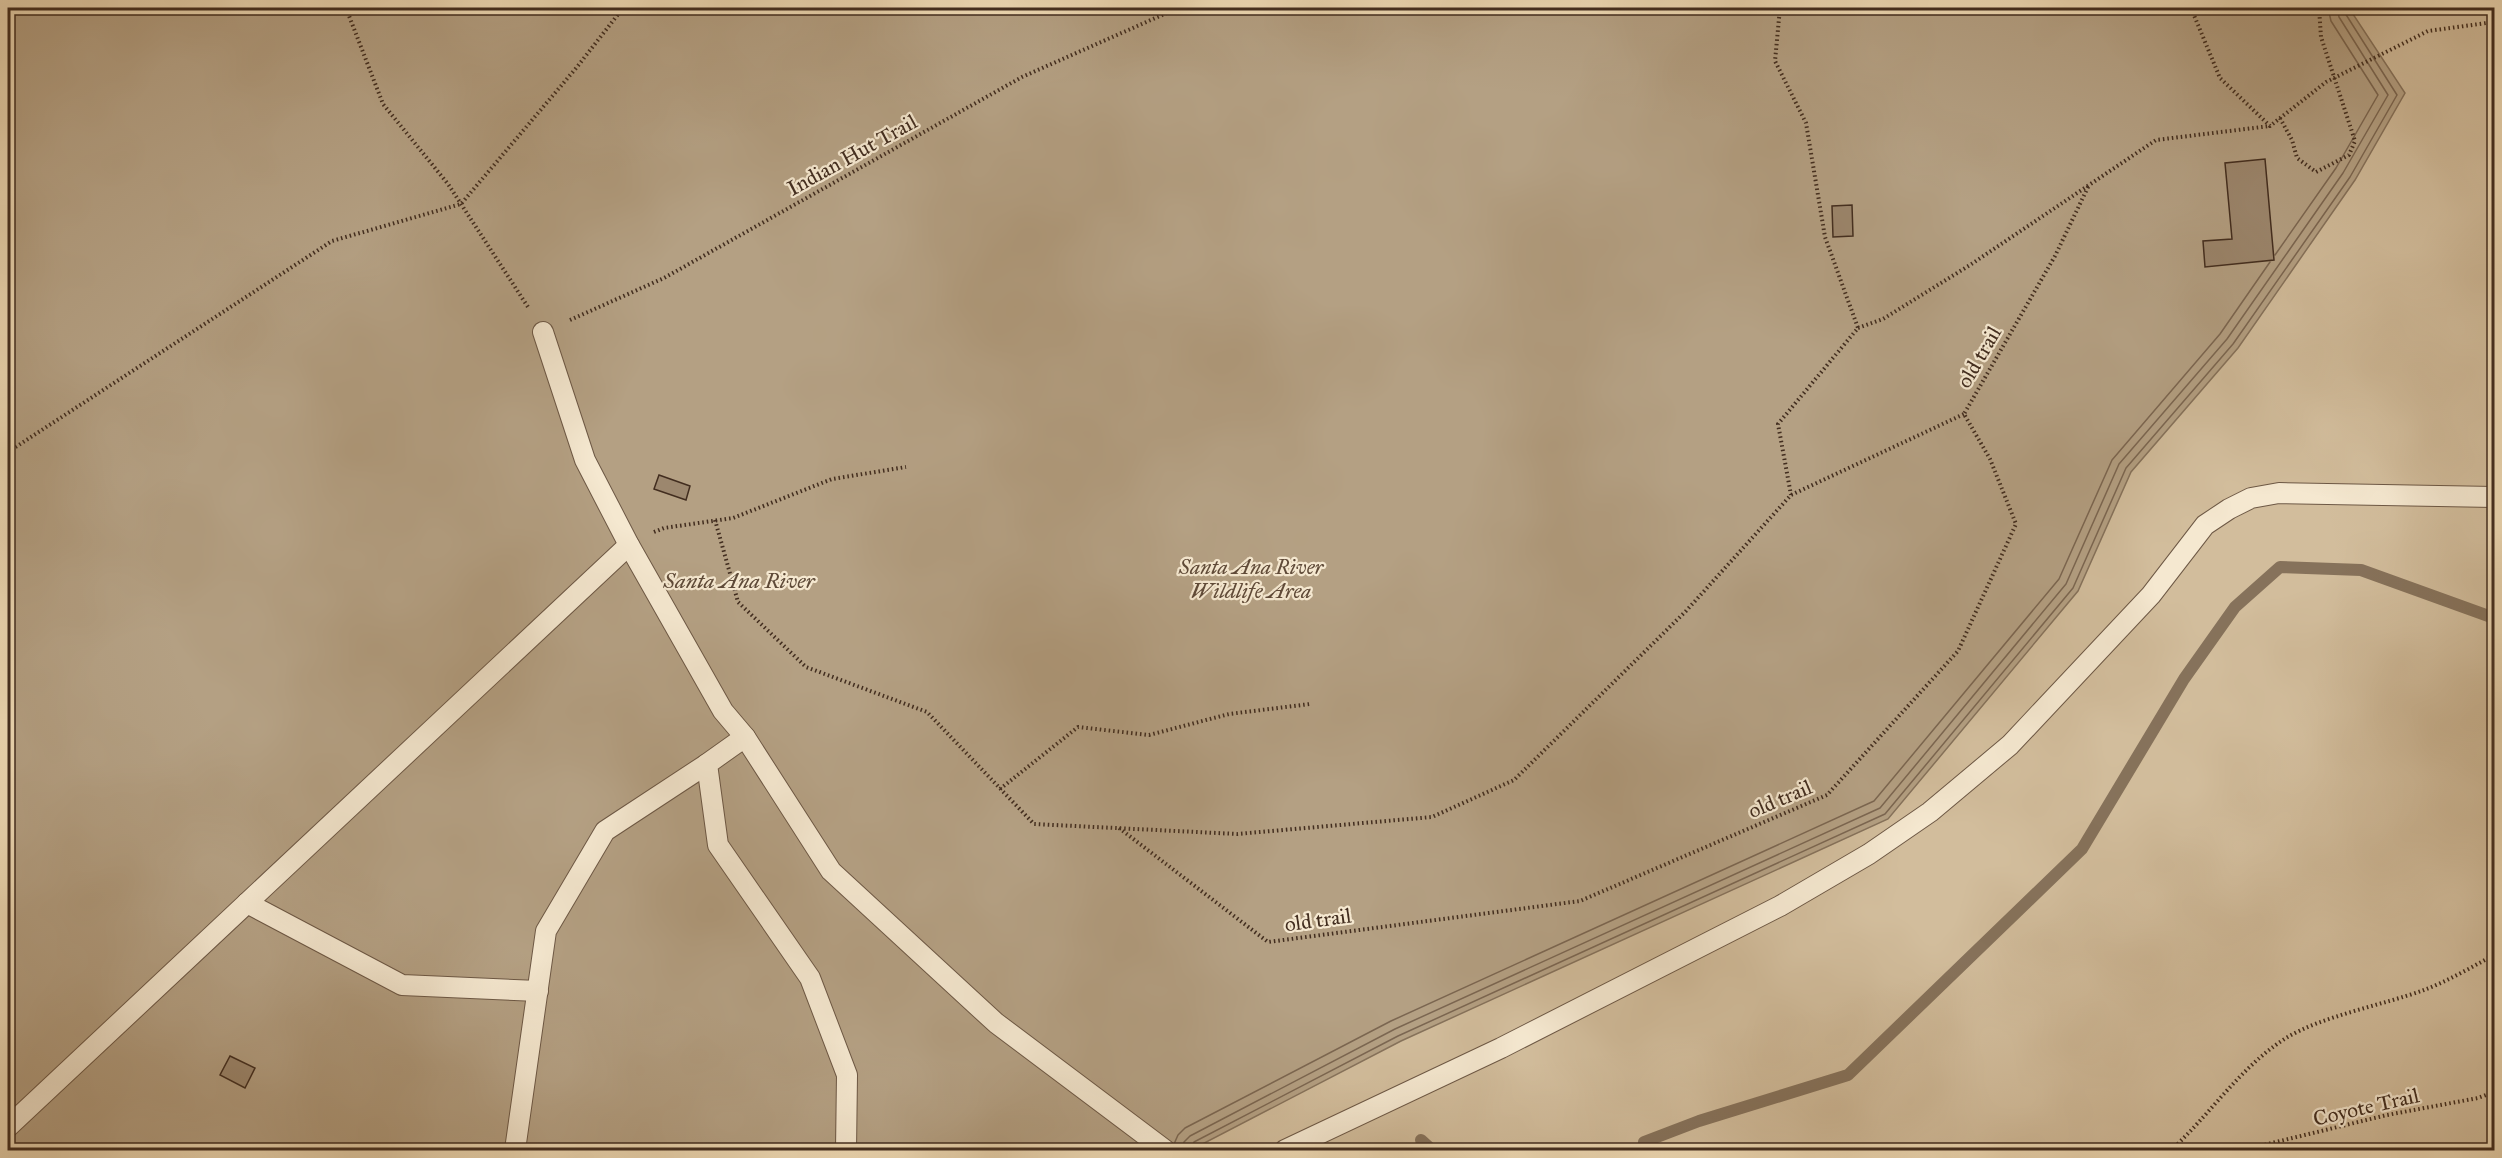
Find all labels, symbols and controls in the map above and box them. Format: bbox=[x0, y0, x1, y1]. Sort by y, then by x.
street label: Indian Hut Trail bbox=[782, 108, 922, 201]
street label: old trail bbox=[1951, 321, 2007, 392]
park label: Santa Ana River Wildlife Area bbox=[1178, 554, 1325, 604]
water label: Santa Ana River bbox=[662, 567, 817, 594]
street label: old trail bbox=[1744, 774, 1816, 824]
street label: old trail bbox=[1283, 902, 1353, 938]
street label: Coyote Trail bbox=[2310, 1082, 2422, 1132]

